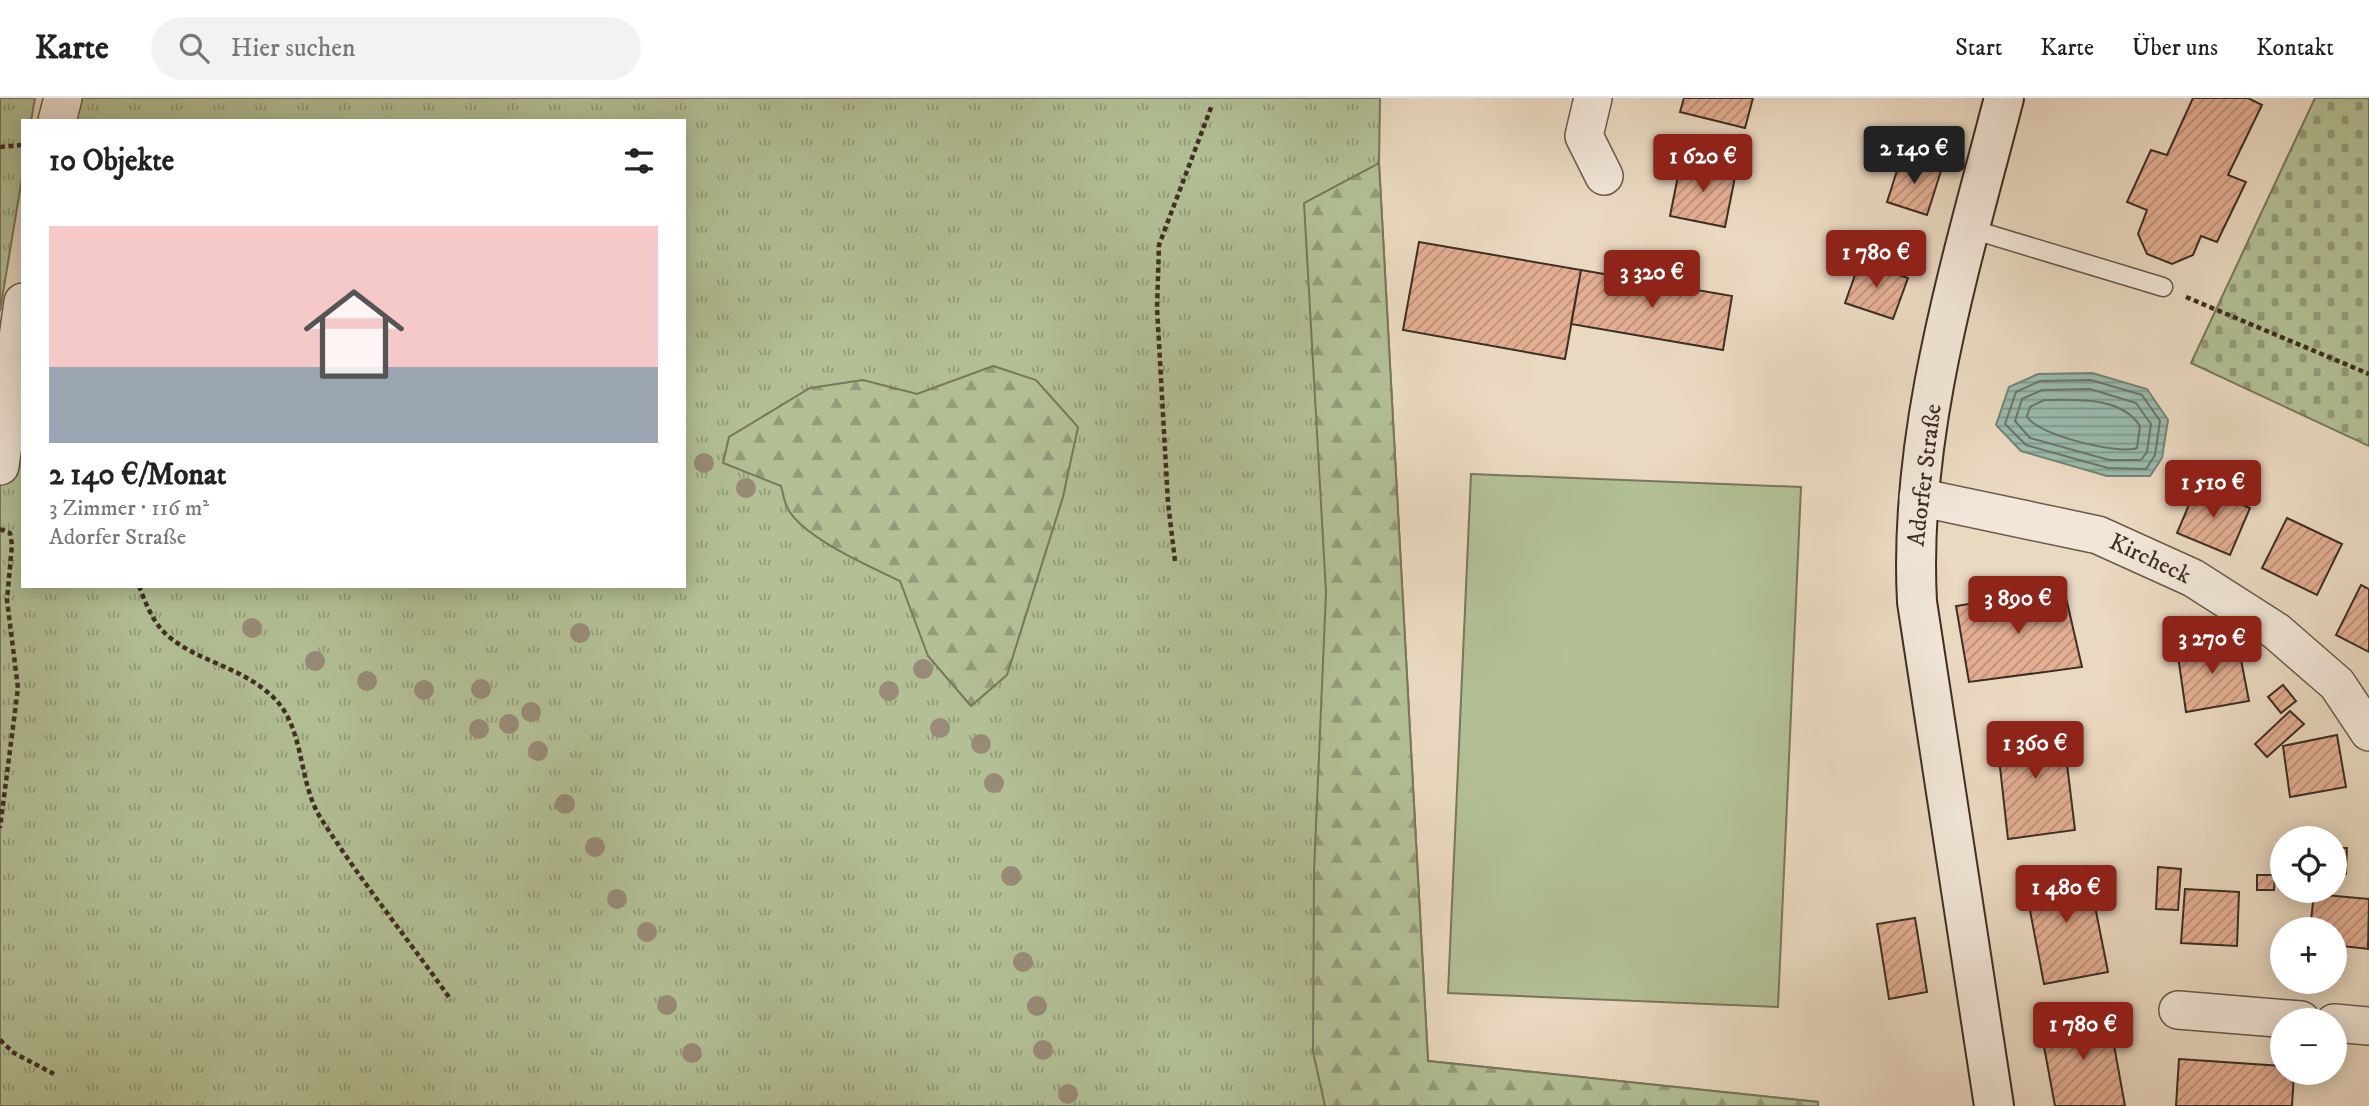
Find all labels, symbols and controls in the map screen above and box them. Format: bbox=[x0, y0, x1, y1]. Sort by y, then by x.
search box bbox=[151, 17, 641, 80]
text: Karte bbox=[35, 28, 109, 69]
icon: search bbox=[175, 29, 213, 67]
text: Hier suchen bbox=[231, 32, 356, 65]
text: Start bbox=[1955, 33, 2002, 63]
text: Karte bbox=[2040, 33, 2094, 63]
text: Über uns bbox=[2132, 33, 2218, 63]
text: Kontakt bbox=[2256, 33, 2334, 63]
pin: 2 140 € bbox=[1849, 126, 1979, 186]
pin: 1 620 € bbox=[1638, 134, 1768, 194]
text: 2 140 € bbox=[1880, 134, 1948, 163]
icon: filters bbox=[620, 142, 658, 180]
text: 1 620 € bbox=[1669, 142, 1737, 171]
text: 10 Objekte bbox=[49, 143, 174, 180]
pin: 1 780 € bbox=[1811, 230, 1941, 290]
text: 1 780 € bbox=[1842, 238, 1910, 267]
pin: 3 320 € bbox=[1587, 250, 1717, 310]
text: 3 320 € bbox=[1620, 258, 1684, 287]
icon: home bbox=[291, 271, 417, 397]
street label: Adorfer Straße bbox=[1901, 402, 1949, 548]
text: 2 140 €/Monat bbox=[49, 457, 226, 494]
pin: 1 510 € bbox=[2148, 460, 2278, 520]
text: 1 510 € bbox=[2181, 468, 2245, 497]
text: 3 Zimmer · 116 m² bbox=[49, 494, 209, 523]
text: Adorfer Straße bbox=[49, 523, 186, 552]
street label: Kircheck bbox=[2104, 527, 2196, 591]
pin: 3 890 € bbox=[1953, 576, 2083, 636]
text: 3 890 € bbox=[1984, 584, 2052, 613]
pin: 3 270 € bbox=[2147, 616, 2277, 676]
text: 3 270 € bbox=[2178, 624, 2246, 653]
pin: 1 360 € bbox=[1970, 722, 2100, 781]
text: 1 360 € bbox=[2003, 729, 2067, 758]
map controls bbox=[2270, 826, 2347, 1085]
button: locate bbox=[2270, 826, 2347, 903]
pin: 1 480 € bbox=[2001, 866, 2131, 925]
text: 1 480 € bbox=[2032, 873, 2100, 902]
button: + bbox=[2270, 917, 2347, 994]
pin: 1 780 € bbox=[2018, 1002, 2148, 1062]
button: − bbox=[2270, 1008, 2347, 1085]
text: 1 780 € bbox=[2049, 1010, 2117, 1039]

